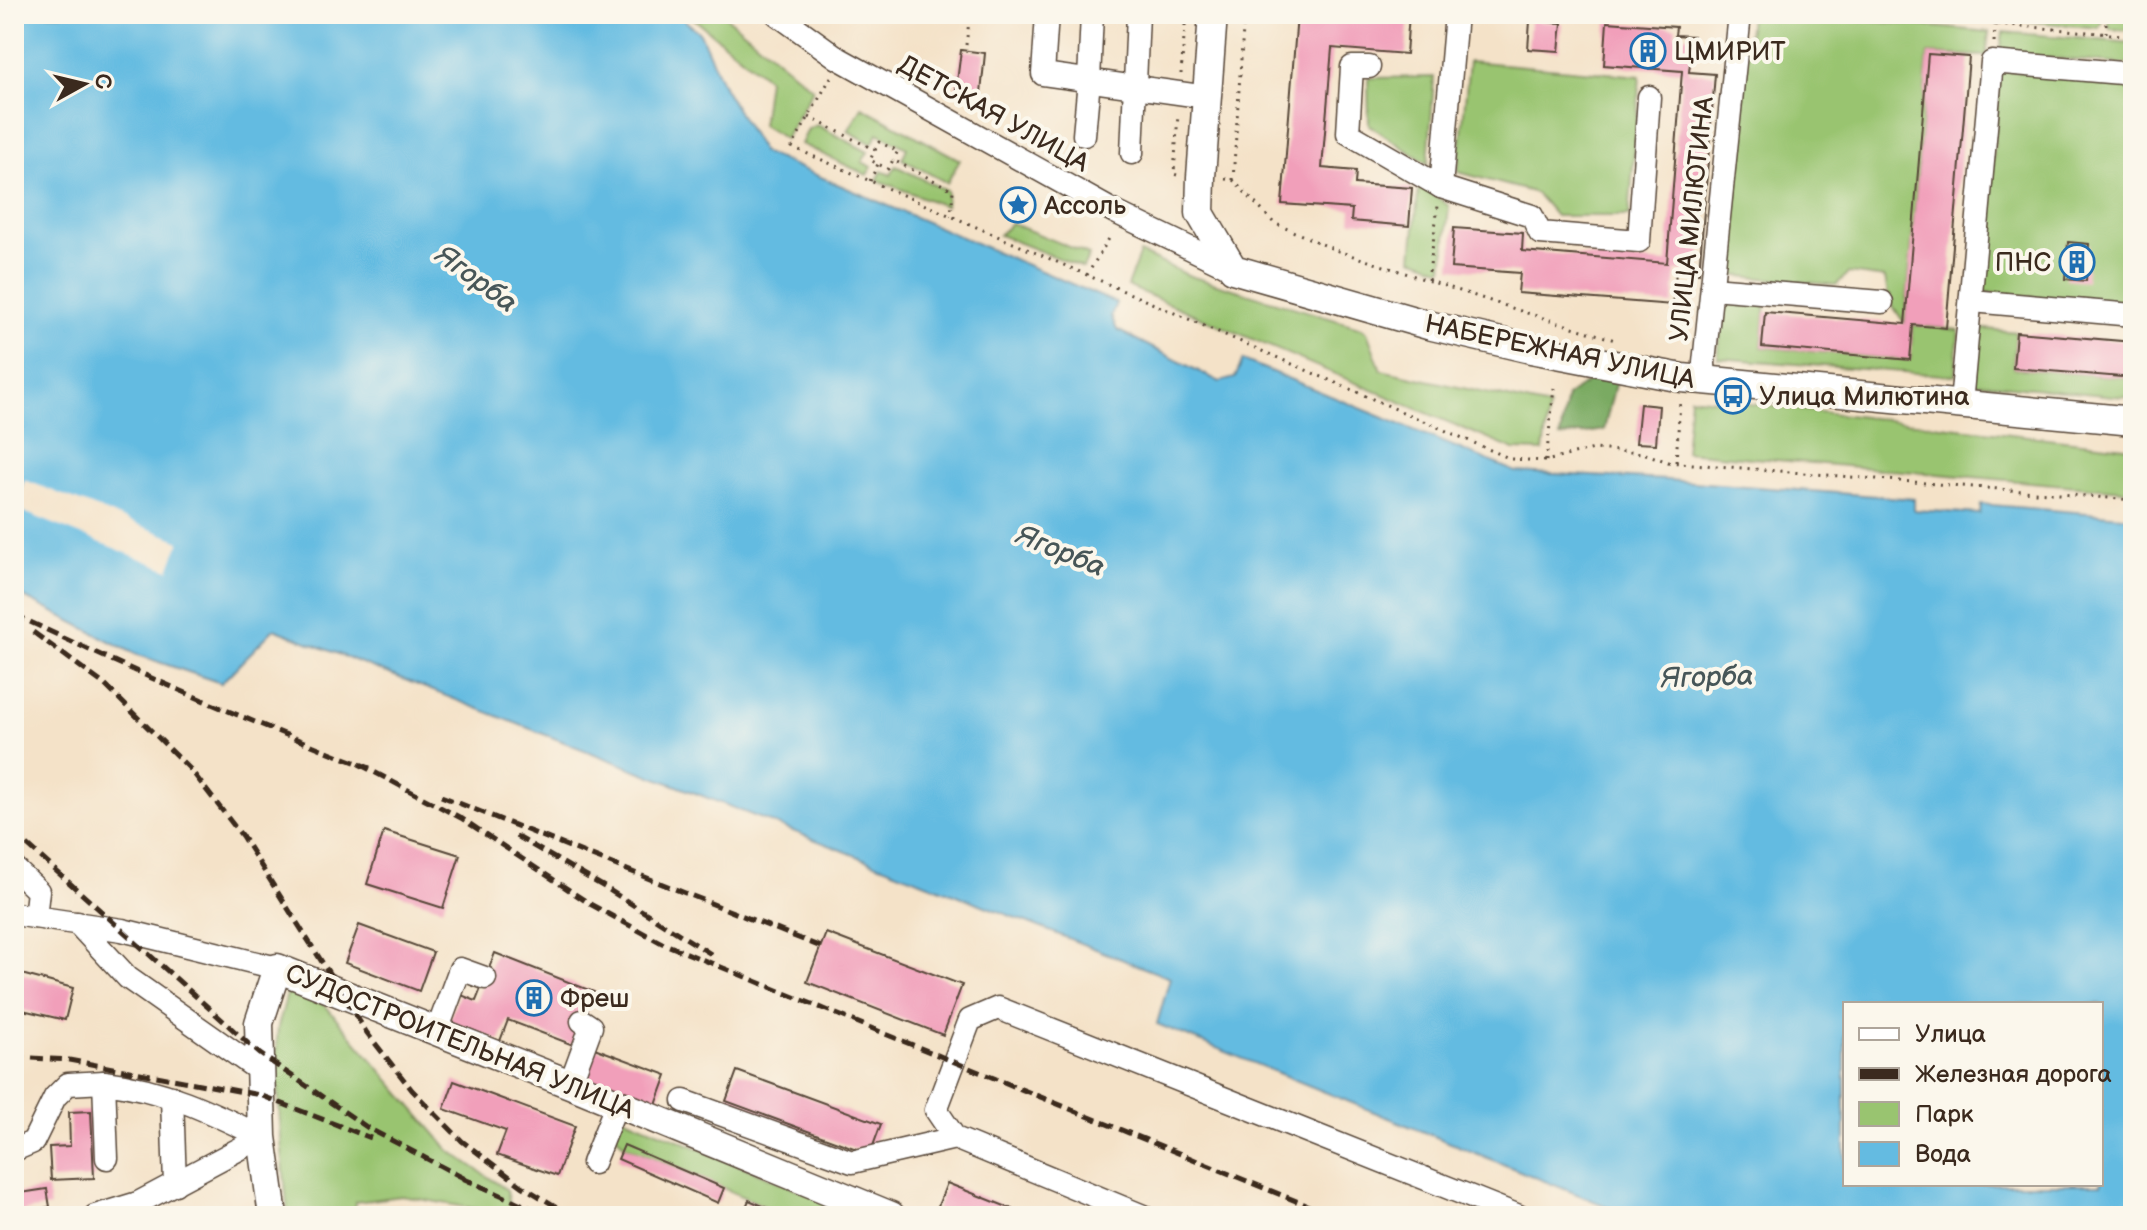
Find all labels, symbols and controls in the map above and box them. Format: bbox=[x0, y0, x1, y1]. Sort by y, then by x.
building icon: ЦМИРИТ bbox=[1629, 32, 1667, 70]
place label: ЦМИРИТ bbox=[1674, 37, 1786, 68]
north arrow bbox=[44, 44, 124, 124]
street label: ДЕТСКАЯ УЛИЦА bbox=[893, 49, 1094, 180]
text: С bbox=[88, 72, 117, 91]
street label: УЛИЦА МИЛЮТИНА bbox=[1664, 95, 1721, 343]
place icon: Ассоль bbox=[999, 186, 1037, 224]
place label: Ассоль bbox=[1043, 191, 1126, 222]
water label: Ягорба bbox=[428, 238, 523, 320]
building icon: ПНС bbox=[2058, 243, 2096, 281]
place label: ПНС bbox=[1995, 248, 2051, 279]
street label: НАБЕРЕЖНАЯ УЛИЦА bbox=[1422, 309, 1698, 396]
bus stop icon: Улица Милютина bbox=[1714, 377, 1752, 415]
place label: Улица Милютина bbox=[1759, 382, 1970, 413]
water label: Ягорба bbox=[1010, 518, 1110, 584]
water label: Ягорба bbox=[1659, 659, 1754, 696]
street label: СУДОСТРОИТЕЛЬНАЯ УЛИЦА bbox=[281, 958, 638, 1127]
building icon: Фреш bbox=[515, 979, 553, 1017]
place label: Фреш bbox=[560, 984, 629, 1015]
legend bbox=[1843, 1002, 2103, 1186]
text: Улица bbox=[1915, 1020, 1986, 1049]
text: Железная дорога bbox=[1915, 1060, 2112, 1089]
text: Парк bbox=[1915, 1100, 1974, 1129]
text: Вода bbox=[1915, 1140, 1971, 1169]

